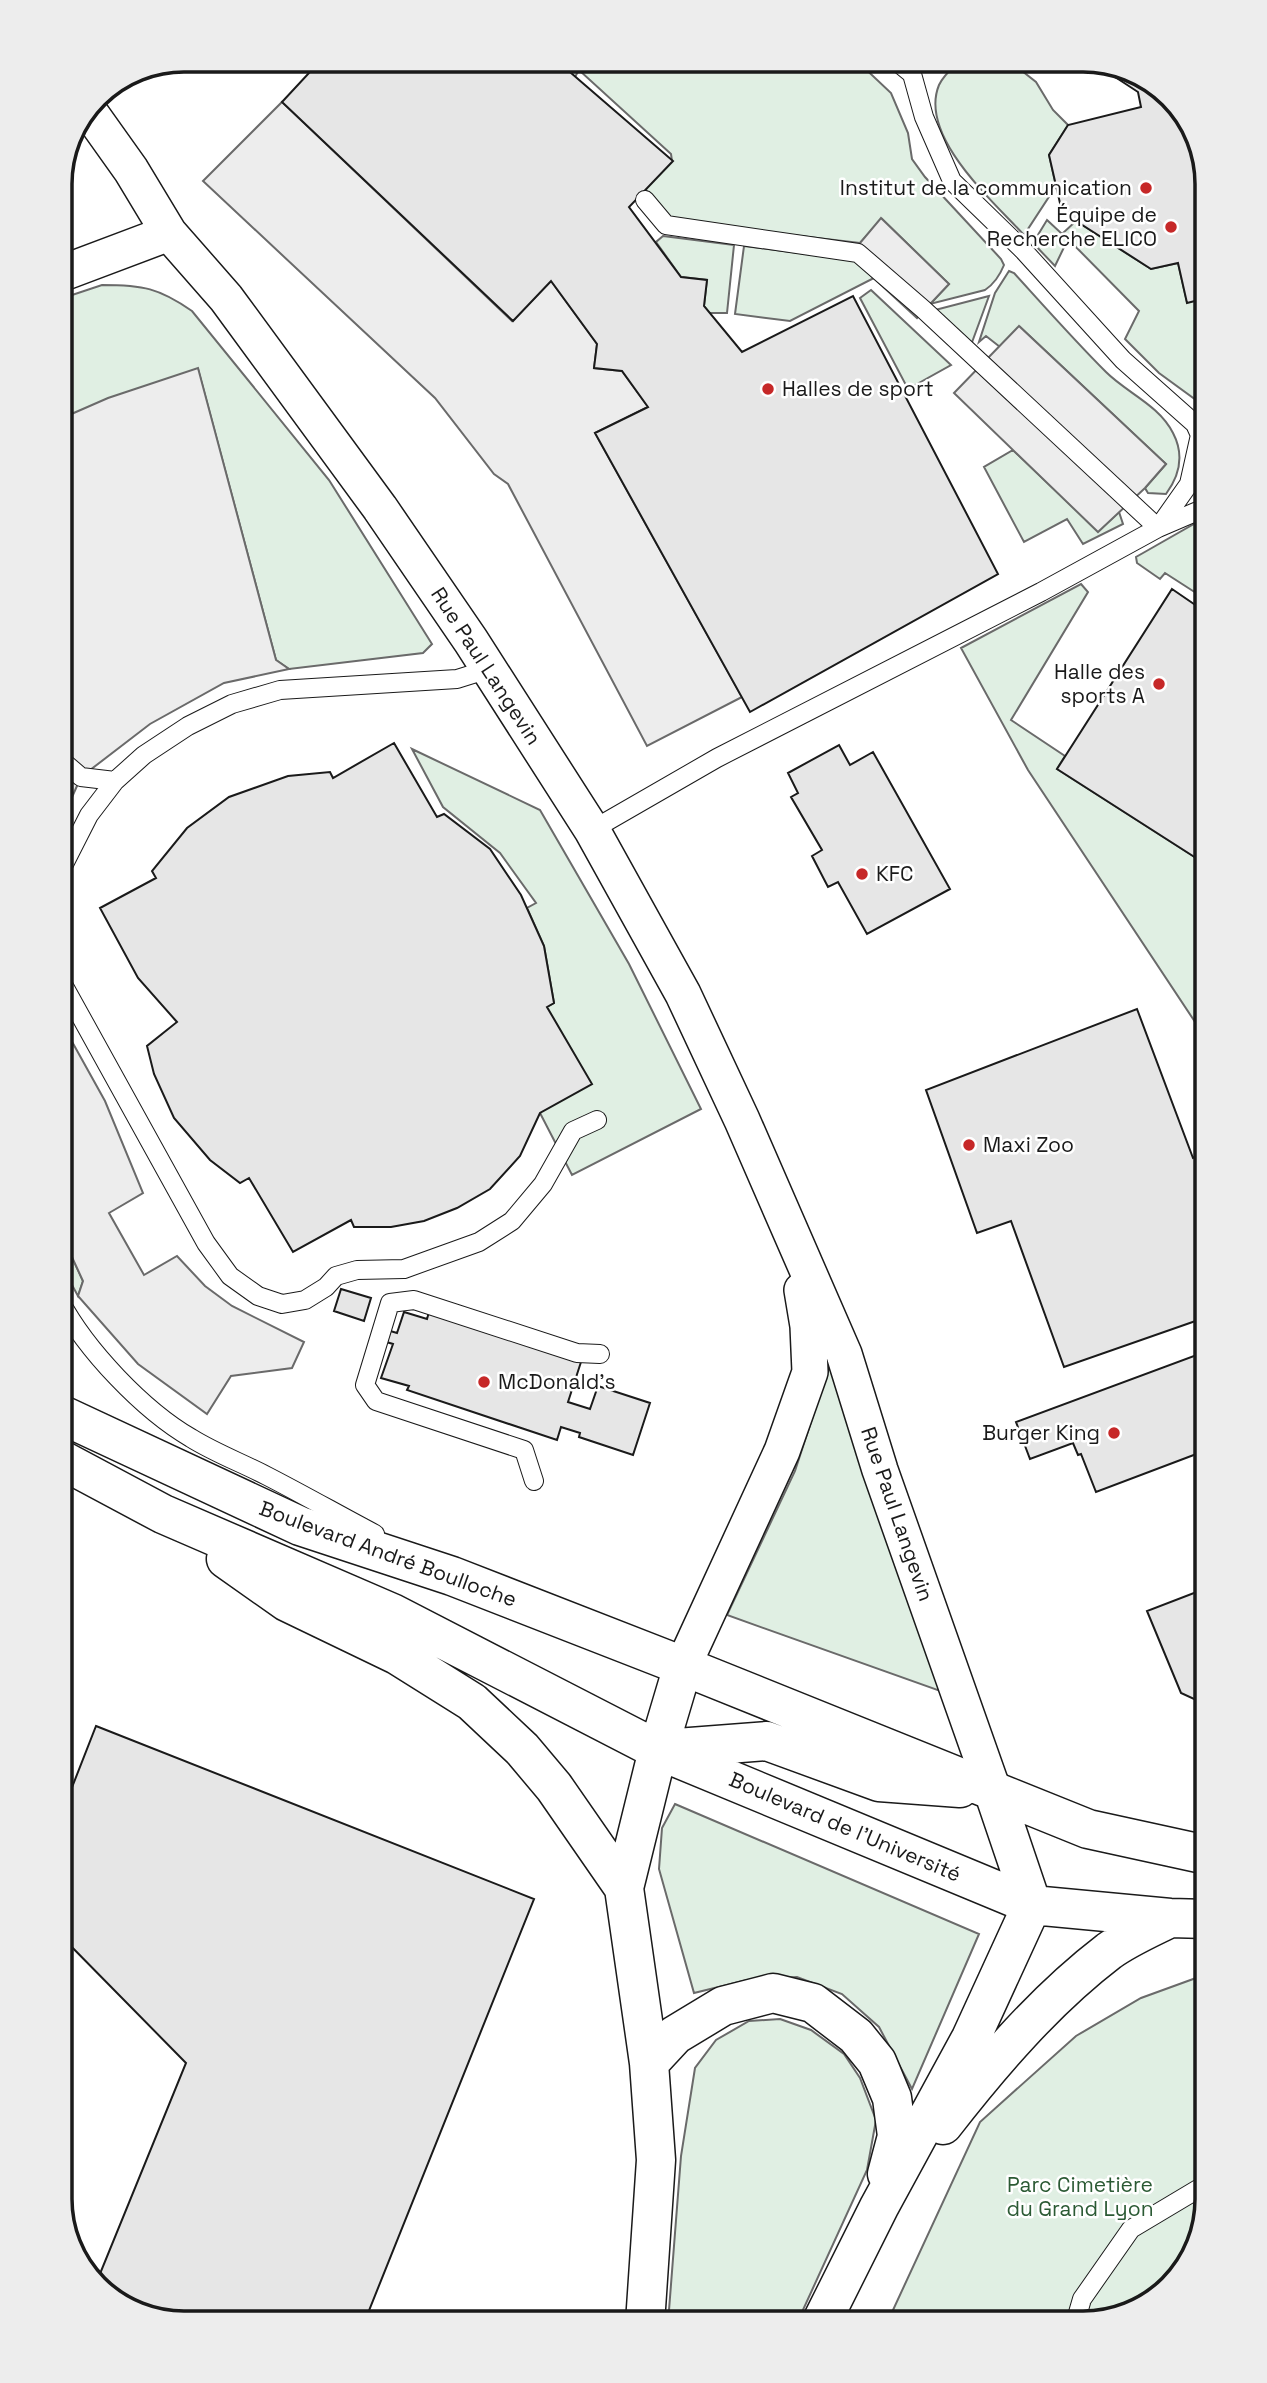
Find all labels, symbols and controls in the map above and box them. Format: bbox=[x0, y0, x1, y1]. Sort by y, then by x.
place label: Institut de la communication bbox=[840, 174, 1132, 201]
marker: Institut de la communication bbox=[1138, 180, 1154, 196]
place label: Équipe de Recherche ELICO bbox=[987, 201, 1157, 252]
marker: Équipe de Recherche ELICO bbox=[1163, 219, 1179, 235]
place label: Halles de sport bbox=[782, 375, 934, 402]
marker: Halles de sport bbox=[760, 381, 776, 397]
street label: Rue Paul Langevin bbox=[425, 582, 548, 750]
place label: Halle des sports A bbox=[1054, 658, 1145, 709]
marker: Halle des sports A bbox=[1151, 676, 1167, 692]
place label: KFC bbox=[876, 860, 913, 887]
marker: KFC bbox=[854, 866, 870, 882]
place label: Maxi Zoo bbox=[983, 1131, 1074, 1158]
marker: Maxi Zoo bbox=[961, 1137, 977, 1153]
place label: McDonald's bbox=[498, 1368, 616, 1395]
marker: McDonald's bbox=[476, 1374, 492, 1390]
place label: Burger King bbox=[982, 1419, 1100, 1446]
street label: Rue Paul Langevin bbox=[855, 1423, 940, 1605]
marker: Burger King bbox=[1106, 1425, 1122, 1441]
street label: Boulevard André Boulloche bbox=[256, 1494, 521, 1613]
street label: Boulevard de l'Université bbox=[725, 1765, 965, 1888]
park label: Parc Cimetière du Grand Lyon bbox=[1006, 2171, 1154, 2222]

